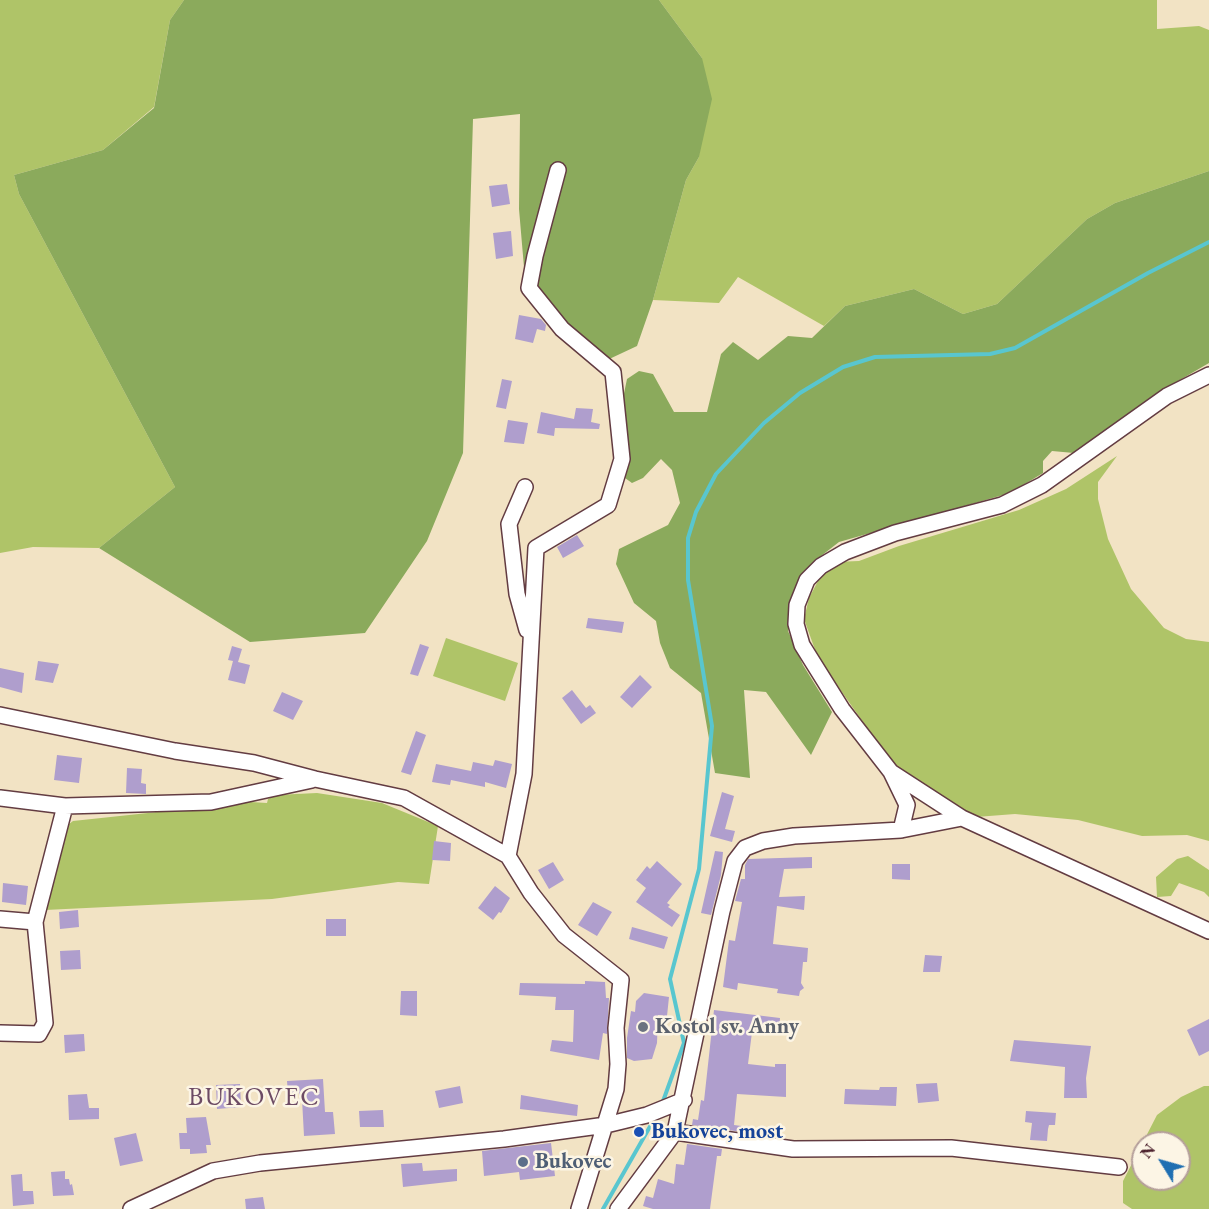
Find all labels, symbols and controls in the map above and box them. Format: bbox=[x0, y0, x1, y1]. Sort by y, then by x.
place label: Kostol sv. Anny bbox=[655, 1014, 799, 1040]
marker: Kostol sv. Anny bbox=[636, 1020, 650, 1034]
district label: BUKOVEC bbox=[188, 1082, 320, 1114]
place label: Bukovec, most bbox=[651, 1119, 783, 1145]
marker: Bukovec, most bbox=[632, 1125, 646, 1139]
north arrow bbox=[1131, 1131, 1191, 1191]
text: N bbox=[1136, 1140, 1160, 1163]
place label: Bukovec bbox=[535, 1149, 612, 1175]
marker: Bukovec bbox=[516, 1155, 530, 1169]

